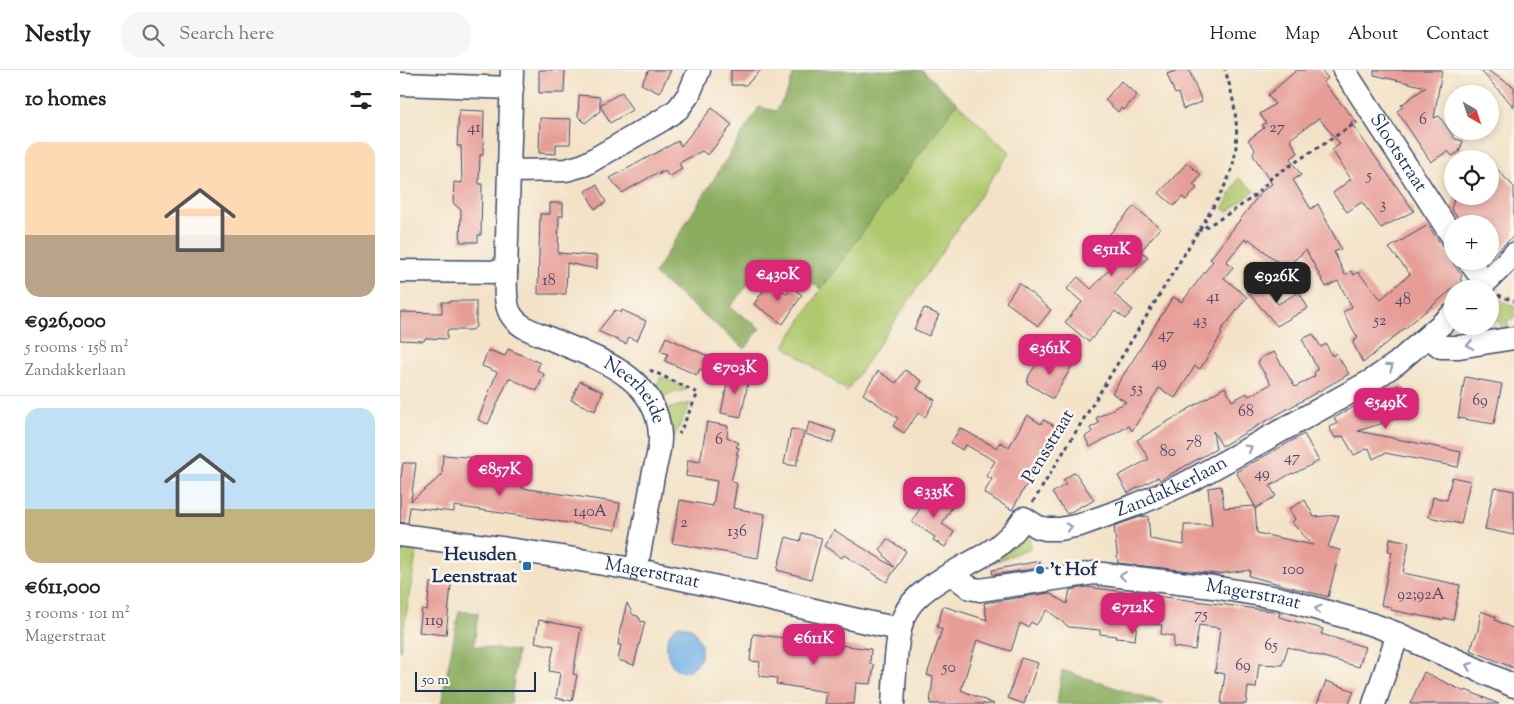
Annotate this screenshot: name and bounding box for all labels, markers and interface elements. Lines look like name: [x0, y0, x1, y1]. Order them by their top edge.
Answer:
search box: [121, 12, 471, 57]
text: Nestly: [25, 18, 91, 52]
icon: search: [139, 21, 167, 49]
text: Search here: [179, 21, 274, 48]
text: Home: [1210, 22, 1257, 48]
text: Map: [1285, 22, 1320, 48]
text: About: [1348, 22, 1398, 48]
text: Contact: [1426, 22, 1489, 48]
text: 10 homes: [25, 85, 106, 115]
north arrow: [1444, 85, 1499, 140]
map controls: [1444, 85, 1499, 335]
icon: filters: [347, 86, 375, 114]
street label: Slootstraat: [1363, 108, 1434, 198]
house number: 6: [1419, 109, 1427, 132]
house number: 41: [467, 117, 481, 140]
house number: 27: [1269, 117, 1285, 140]
button: locate: [1444, 150, 1499, 205]
house number: 5: [1365, 165, 1372, 188]
icon: home: [155, 175, 245, 265]
house number: 3: [1380, 194, 1386, 217]
button: +: [1444, 215, 1499, 270]
pin: €511K: [1077, 234, 1147, 277]
text: €511K: [1093, 239, 1131, 262]
pin: €430K: [743, 260, 813, 302]
pin: €926K: [1242, 262, 1312, 304]
text: €430K: [756, 264, 800, 287]
text: €926K: [1255, 266, 1299, 289]
house number: 18: [542, 270, 556, 293]
button: −: [1444, 280, 1499, 335]
house number: 41: [1206, 286, 1220, 309]
house number: 48: [1395, 289, 1411, 312]
text: €926,000: [25, 307, 106, 337]
house number: 43: [1193, 310, 1207, 333]
house number: 52: [1373, 310, 1387, 333]
house number: 47: [1158, 324, 1174, 347]
pin: €361K: [1015, 334, 1085, 376]
text: 5 rooms · 158 m²: [25, 337, 129, 360]
text: €361K: [1030, 338, 1070, 361]
one-way arrow: [1465, 339, 1473, 350]
street label: Neerheide: [598, 351, 672, 427]
pin: €703K: [700, 352, 770, 395]
house number: 49: [1151, 352, 1167, 375]
text: €703K: [713, 357, 757, 380]
text: Zandakkerlaan: [25, 360, 126, 383]
one-way arrow: [1385, 364, 1394, 373]
house number: 53: [1130, 378, 1143, 401]
pin: €549K: [1351, 388, 1421, 430]
house number: 69: [1472, 390, 1488, 413]
text: €549K: [1365, 392, 1407, 415]
house number: 68: [1238, 401, 1254, 424]
street label: Pensstraat: [1016, 404, 1082, 489]
house number: 6: [715, 429, 723, 452]
house number: 78: [1186, 432, 1202, 455]
icon: home: [155, 440, 245, 530]
house number: 80: [1160, 441, 1176, 464]
one-way arrow: [1244, 444, 1253, 454]
house number: 47: [1284, 447, 1300, 470]
street label: Zandakkerlaan: [1112, 449, 1232, 524]
pin: €857K: [465, 454, 535, 497]
text: €857K: [479, 459, 521, 482]
house number: 49: [1254, 463, 1270, 486]
pin: €335K: [899, 476, 969, 519]
text: €335K: [914, 481, 954, 504]
house number: 140A: [573, 501, 607, 524]
house number: 2: [680, 512, 688, 535]
house number: 136: [727, 521, 747, 544]
one-way arrow: [1065, 522, 1074, 533]
place label: Heusden Leenstraat: [432, 542, 518, 591]
street label: Magerstraat: [602, 551, 703, 596]
place label: 't Hof: [1050, 557, 1098, 584]
house number: 100: [1282, 559, 1304, 582]
marker: Heusden Leenstraat: [521, 560, 533, 572]
marker: 't Hof: [1034, 564, 1046, 576]
one-way arrow: [1119, 571, 1127, 582]
text: €611,000: [25, 573, 100, 603]
street label: Magerstraat: [1204, 573, 1304, 617]
house number: 92;92A: [1397, 584, 1445, 607]
pin: €712K: [1098, 592, 1168, 635]
text: €712K: [1112, 597, 1154, 620]
text: 3 rooms · 101 m²: [25, 603, 130, 626]
house number: 75: [1194, 604, 1208, 627]
one-way arrow: [1314, 604, 1322, 614]
house number: 119: [425, 610, 443, 633]
pin: €611K: [779, 624, 849, 666]
text: Magerstraat: [25, 626, 106, 649]
text: €611K: [794, 628, 834, 651]
house number: 65: [1264, 635, 1278, 658]
house number: 69: [1235, 655, 1251, 678]
house number: 50: [941, 657, 956, 680]
one-way arrow: [1465, 661, 1474, 672]
scale bar: [415, 669, 536, 692]
text: 50 m: [422, 671, 449, 691]

